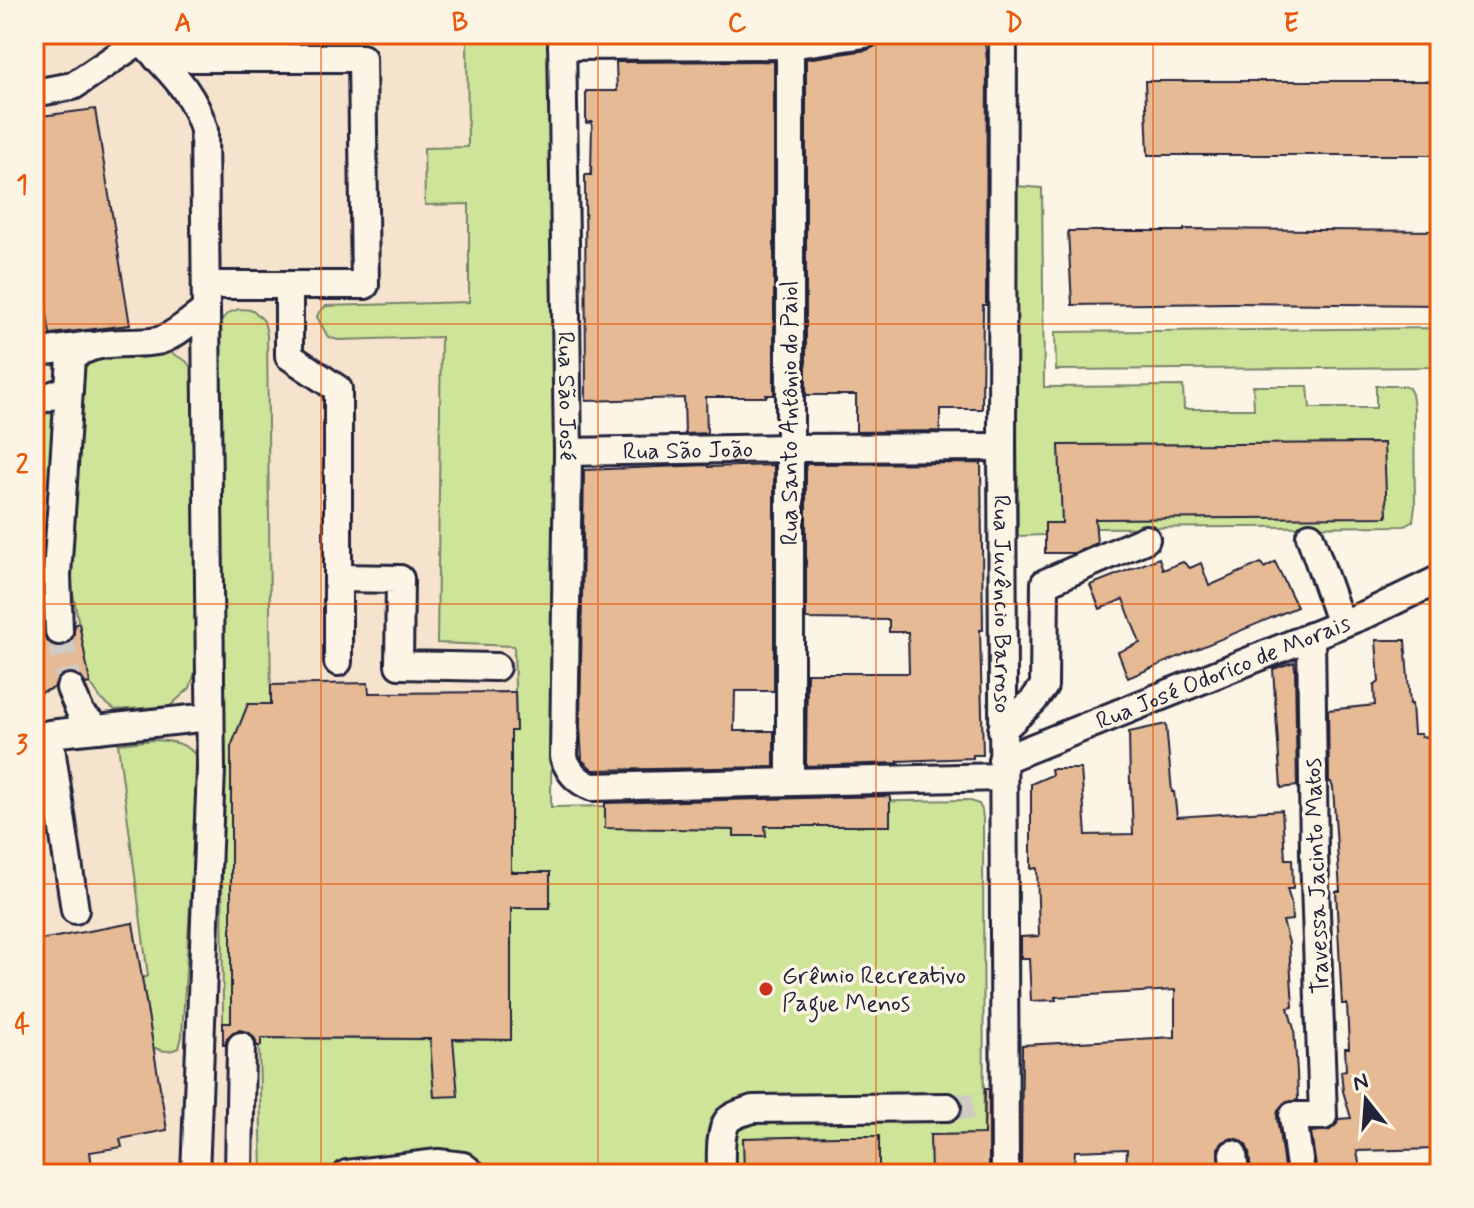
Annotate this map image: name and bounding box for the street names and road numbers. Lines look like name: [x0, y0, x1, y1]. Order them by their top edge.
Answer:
street label: Rua Santo Antônio do Paiol: [775, 280, 806, 546]
street label: Rua São José: [549, 331, 582, 461]
street label: Rua São João: [622, 435, 754, 468]
street label: Rua Juvêncio Barroso: [985, 495, 1017, 713]
street label: Rua José Odorico de Morais: [1092, 608, 1356, 738]
street label: Travessa Jacinto Matos: [1298, 757, 1337, 995]

